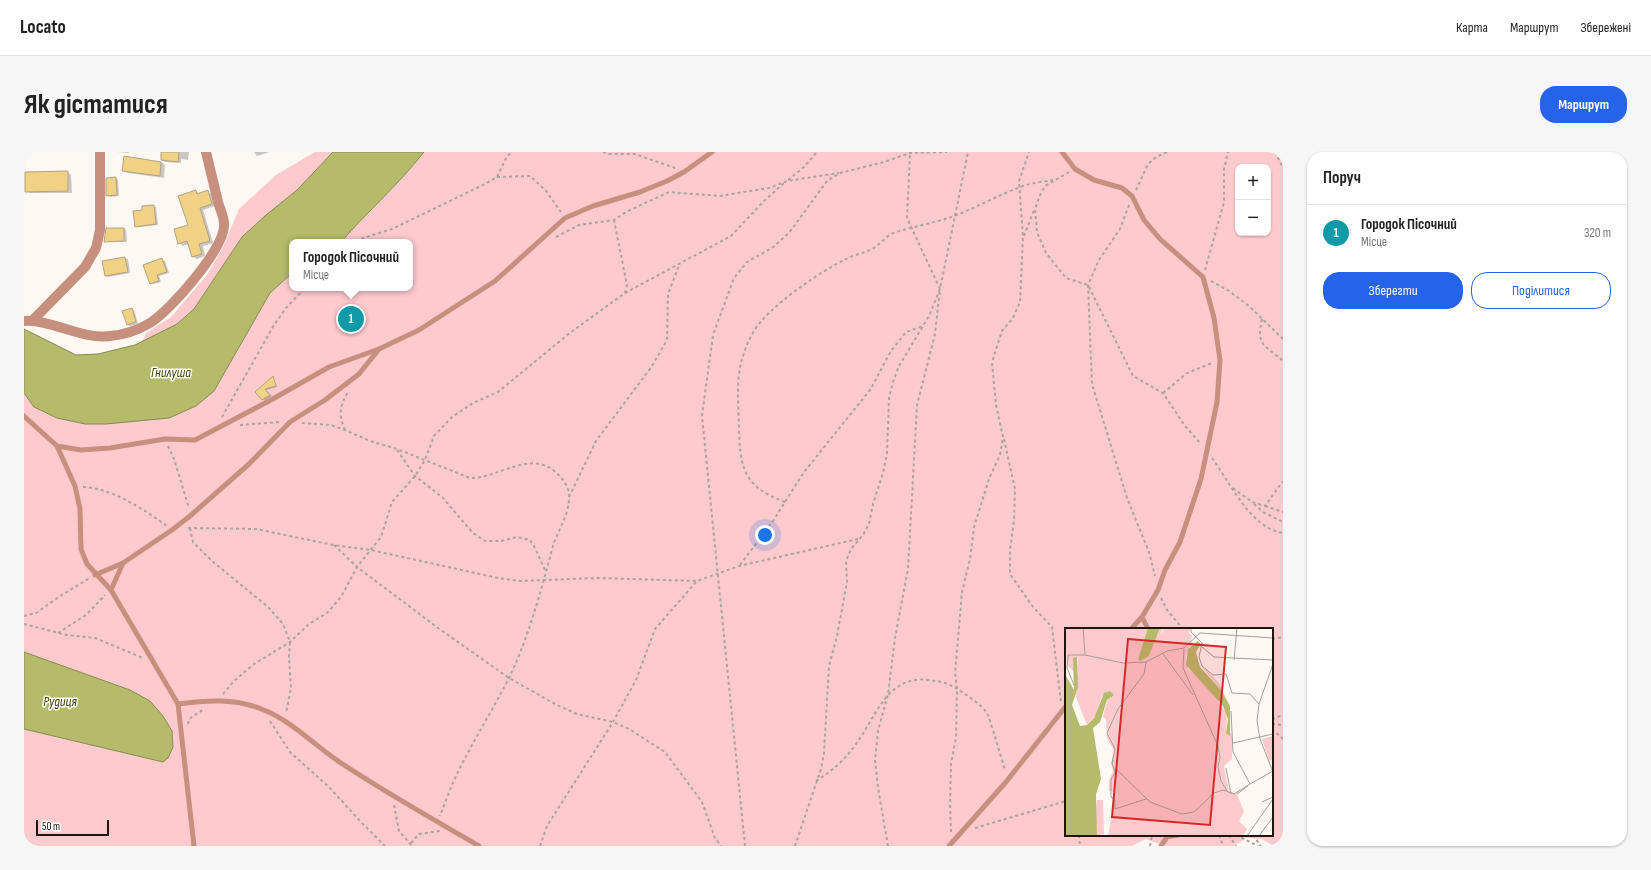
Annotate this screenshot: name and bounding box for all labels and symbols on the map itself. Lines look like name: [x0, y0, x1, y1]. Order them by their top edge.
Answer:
pin: 1: [338, 304, 364, 334]
water label: Гнилуша: [151, 364, 191, 381]
your location: [755, 525, 775, 545]
inset map: [1065, 628, 1273, 836]
water label: Рудиця: [43, 693, 77, 710]
scale bar: [36, 818, 109, 837]

